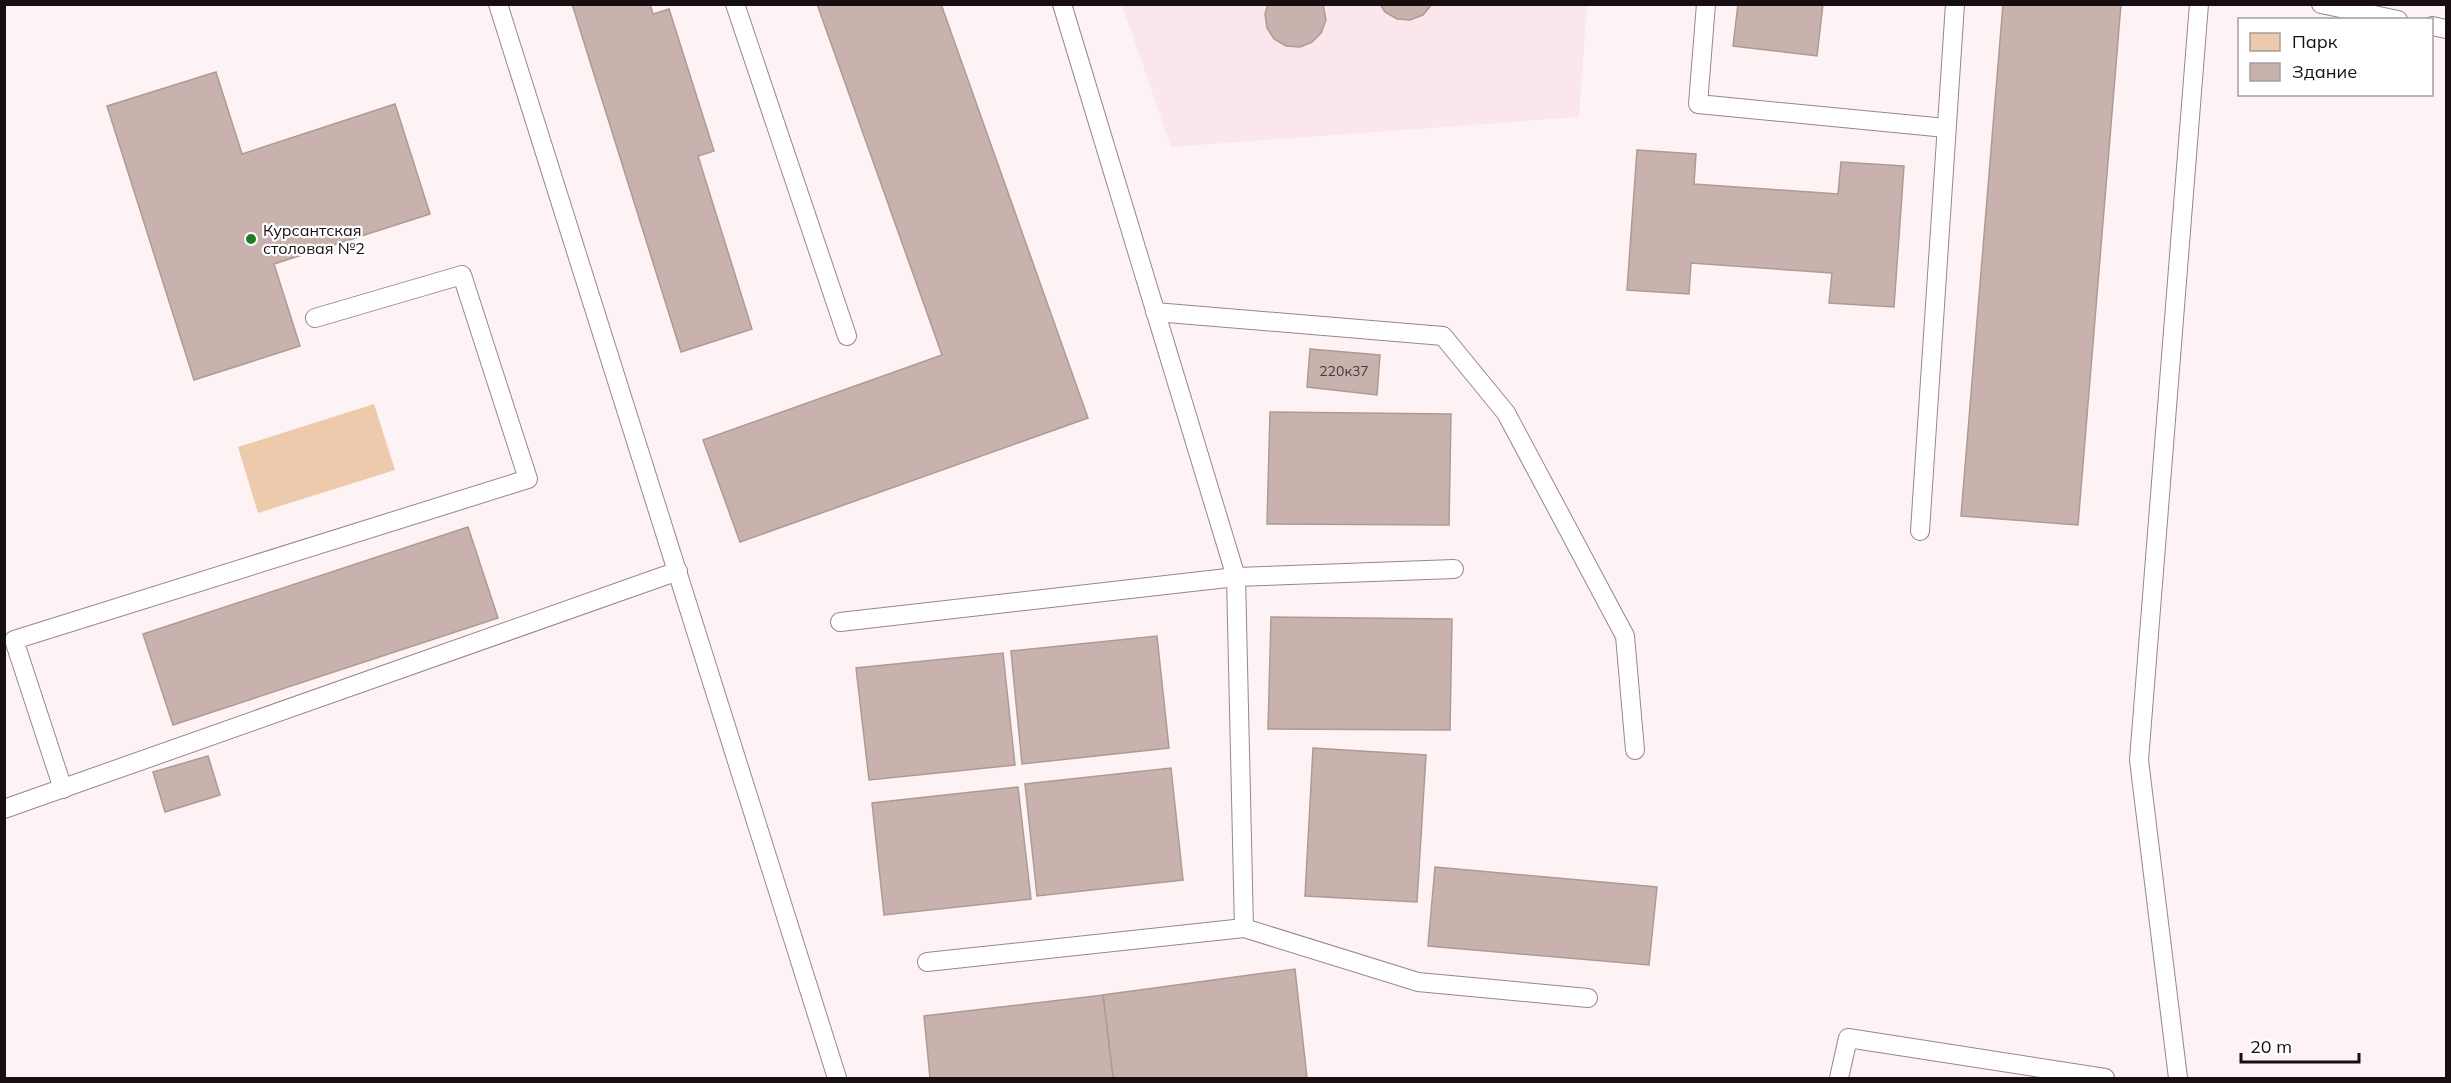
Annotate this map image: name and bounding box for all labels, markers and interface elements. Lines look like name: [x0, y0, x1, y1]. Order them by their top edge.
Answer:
legend: [2238, 18, 2433, 96]
text: Парк: [2292, 30, 2338, 53]
text: Здание: [2292, 60, 2357, 83]
place label: Курсантская столовая №2: [263, 220, 365, 258]
marker: Курсантская столовая №2: [244, 232, 258, 246]
house number: 220к37: [1319, 362, 1369, 380]
scale bar: [2241, 1026, 2360, 1064]
text: 20 m: [2250, 1035, 2292, 1058]

